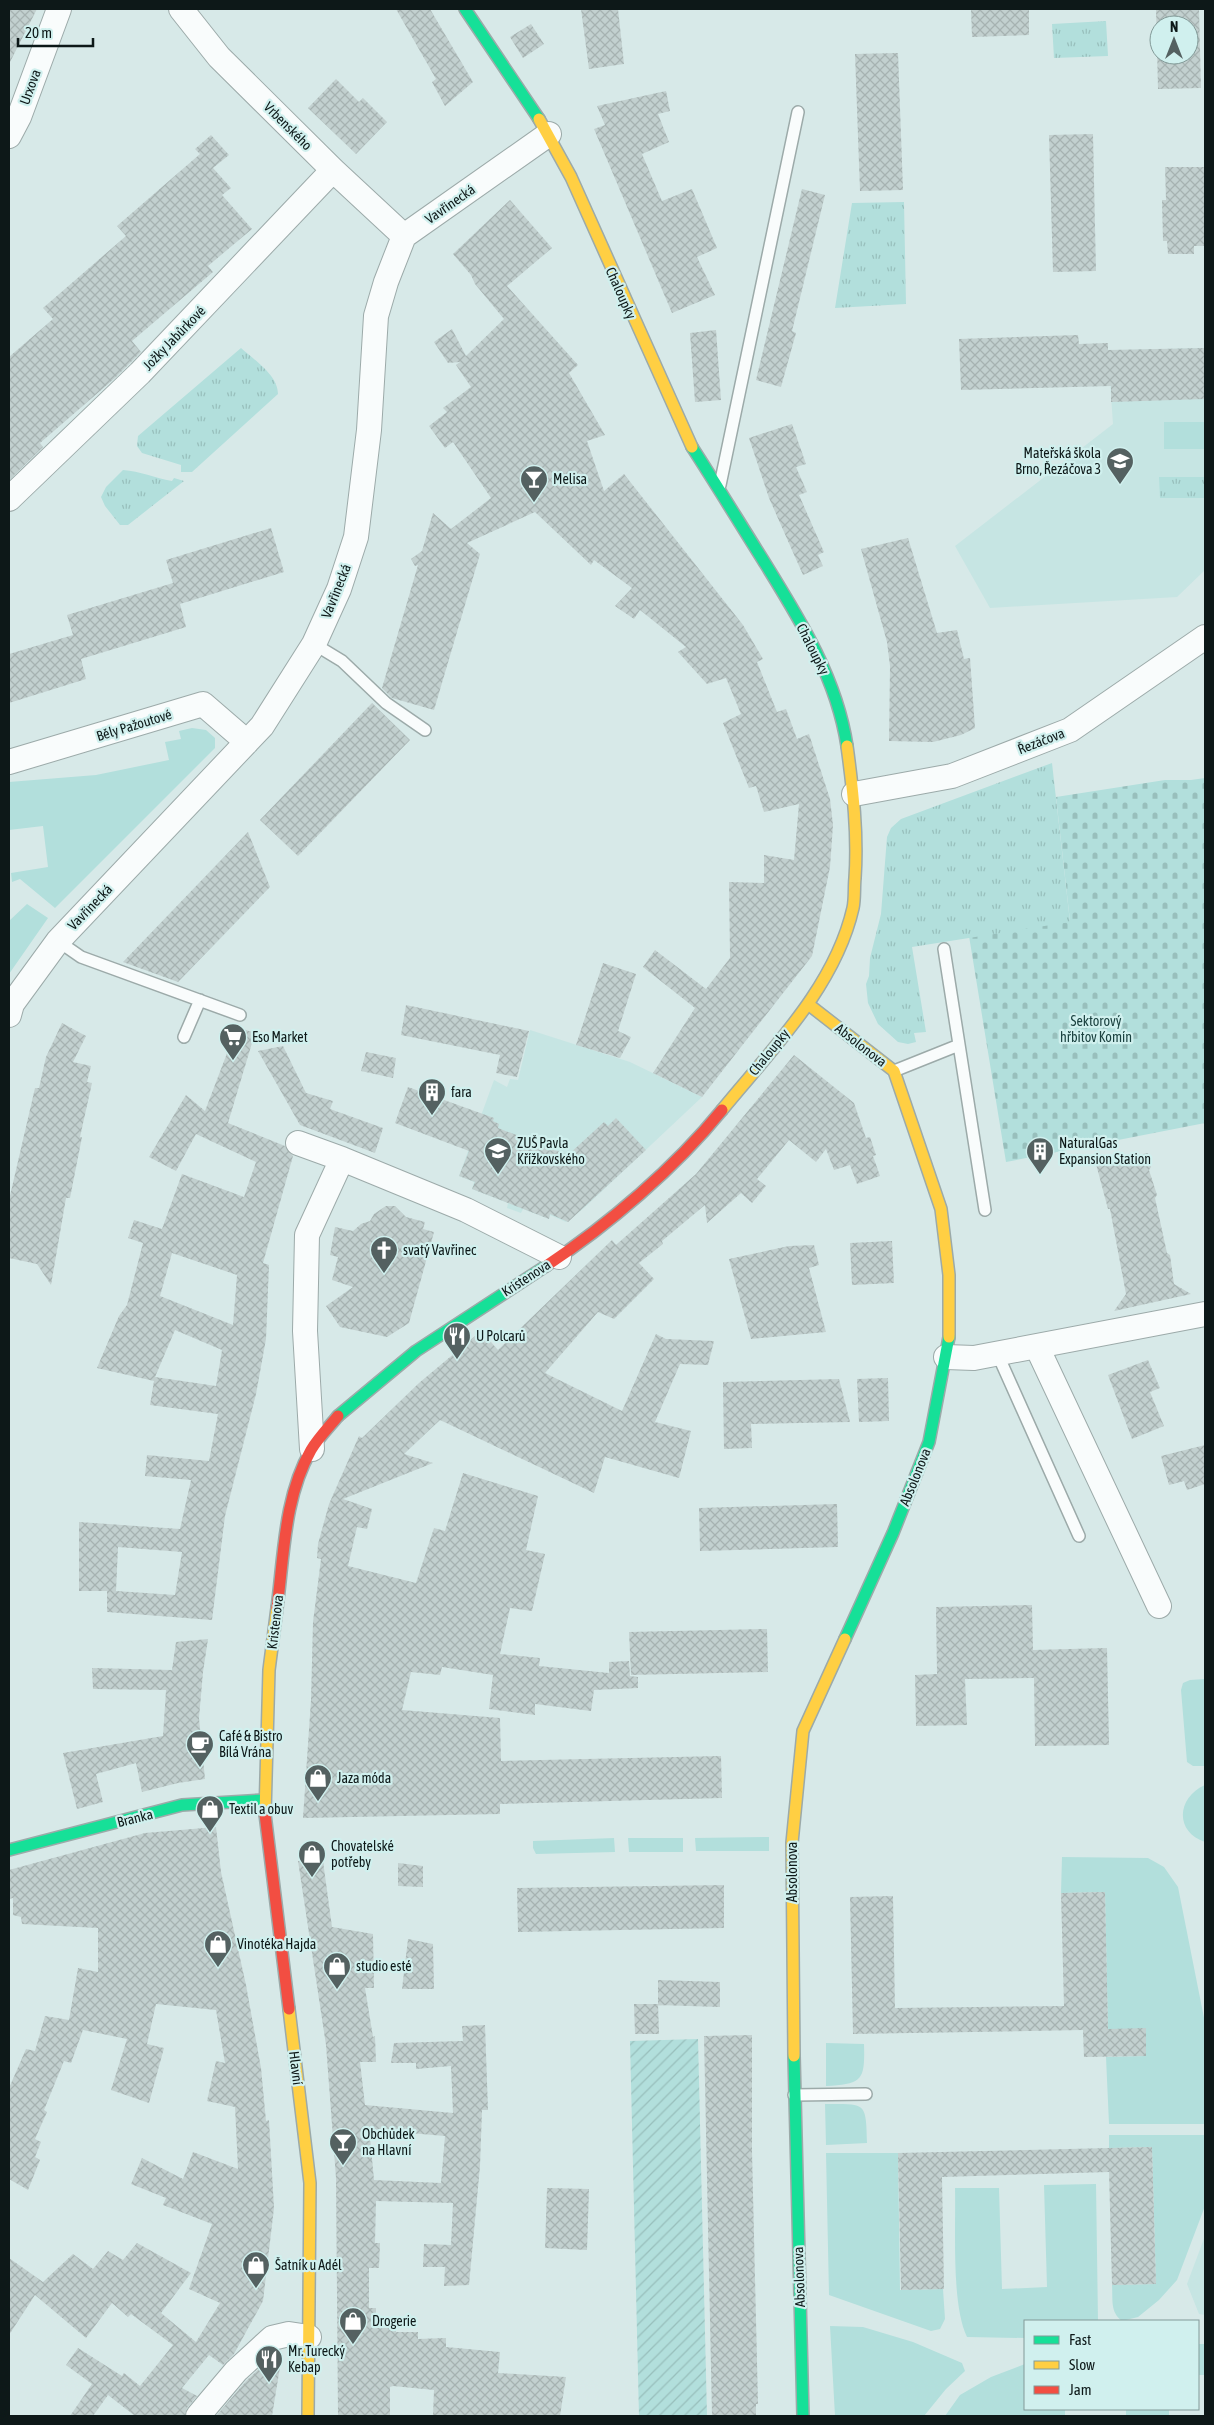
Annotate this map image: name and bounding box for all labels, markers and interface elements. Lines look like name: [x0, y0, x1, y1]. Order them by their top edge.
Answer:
scale bar: [18, 15, 92, 47]
north arrow: [1149, 15, 1199, 65]
text: N: [1170, 19, 1178, 35]
text: 20 m: [25, 24, 52, 41]
street label: Urxova: [16, 67, 44, 107]
street label: Vrbenského: [261, 99, 315, 153]
street label: Vavřinecká: [422, 181, 478, 227]
street label: Chaloupky: [602, 265, 640, 322]
street label: Jožky Jabůrkové: [140, 303, 208, 373]
place label: Mateřská škola Brno, Řezáčova 3: [1015, 445, 1101, 477]
school or university icon: Mateřská škola Brno, Řezáčova 3: [1105, 446, 1135, 485]
bar icon: Melisa: [519, 464, 549, 503]
place label: Melisa: [553, 471, 587, 487]
street label: Vavřinecká: [318, 562, 354, 620]
street label: Chaloupky: [793, 621, 833, 677]
street label: Běly Pažoutové: [94, 706, 174, 744]
street label: Řezáčova: [1015, 725, 1067, 757]
street label: Vavřinecká: [64, 881, 116, 933]
park label: Sektorový hřbitov Komín: [1060, 1013, 1132, 1045]
street label: Absolonova: [832, 1020, 890, 1070]
supermarket icon: Eso Market: [218, 1022, 248, 1061]
street label: Chaloupky: [745, 1025, 793, 1078]
place label: Eso Market: [252, 1029, 308, 1045]
building icon: fara: [417, 1077, 447, 1116]
place label: fara: [451, 1084, 472, 1100]
place label: ZUŠ Pavla Křížkovského: [517, 1135, 585, 1167]
place label: NaturalGas Expansion Station: [1059, 1135, 1151, 1167]
school or university icon: ZUŠ Pavla Křížkovského: [483, 1136, 513, 1175]
building icon: NaturalGas Expansion Station: [1025, 1136, 1055, 1175]
church icon: svatý Vavřinec: [369, 1235, 399, 1274]
place label: svatý Vavřinec: [403, 1242, 477, 1258]
street label: Kristenova: [499, 1256, 553, 1300]
restaurant icon: U Polcarů: [442, 1321, 472, 1360]
place label: U Polcarů: [476, 1328, 526, 1344]
street label: Absolonova: [896, 1446, 934, 1508]
street label: Kristenova: [264, 1594, 286, 1650]
place label: Café & Bistro Bílá Vrána: [219, 1728, 283, 1760]
cafe icon: Café & Bistro Bílá Vrána: [185, 1729, 215, 1768]
shop icon: Jaza móda: [303, 1763, 333, 1802]
place label: Jaza móda: [337, 1770, 391, 1786]
shop icon: Textil a obuv: [195, 1794, 225, 1833]
place label: Textil a obuv: [229, 1801, 293, 1817]
street label: Branka: [115, 1806, 155, 1830]
place label: Chovatelské potřeby: [331, 1838, 394, 1870]
shop icon: Chovatelské potřeby: [297, 1839, 327, 1878]
street label: Absolonova: [784, 1842, 800, 1902]
shop icon: Vinotéka Hajda: [203, 1929, 233, 1968]
place label: Vinotéka Hajda: [237, 1936, 316, 1952]
shop icon: studio esté: [322, 1951, 352, 1990]
place label: studio esté: [356, 1958, 412, 1974]
street label: Hlavní: [286, 2050, 306, 2086]
place label: Obchůdek na Hlavní: [362, 2126, 415, 2158]
bar icon: Obchůdek na Hlavní: [328, 2127, 358, 2166]
street label: Absolonova: [790, 2246, 808, 2308]
shop icon: Šatník u Adél: [241, 2250, 271, 2289]
place label: Šatník u Adél: [275, 2257, 342, 2273]
shop icon: Drogerie: [338, 2306, 368, 2345]
place label: Drogerie: [372, 2313, 416, 2329]
legend: [1024, 2320, 1199, 2410]
text: Fast: [1069, 2331, 1091, 2348]
place label: Mr. Turecký Kebap: [288, 2343, 345, 2375]
restaurant icon: Mr. Turecký Kebap: [254, 2344, 284, 2383]
text: Slow: [1069, 2356, 1095, 2373]
text: Jam: [1069, 2381, 1092, 2398]

